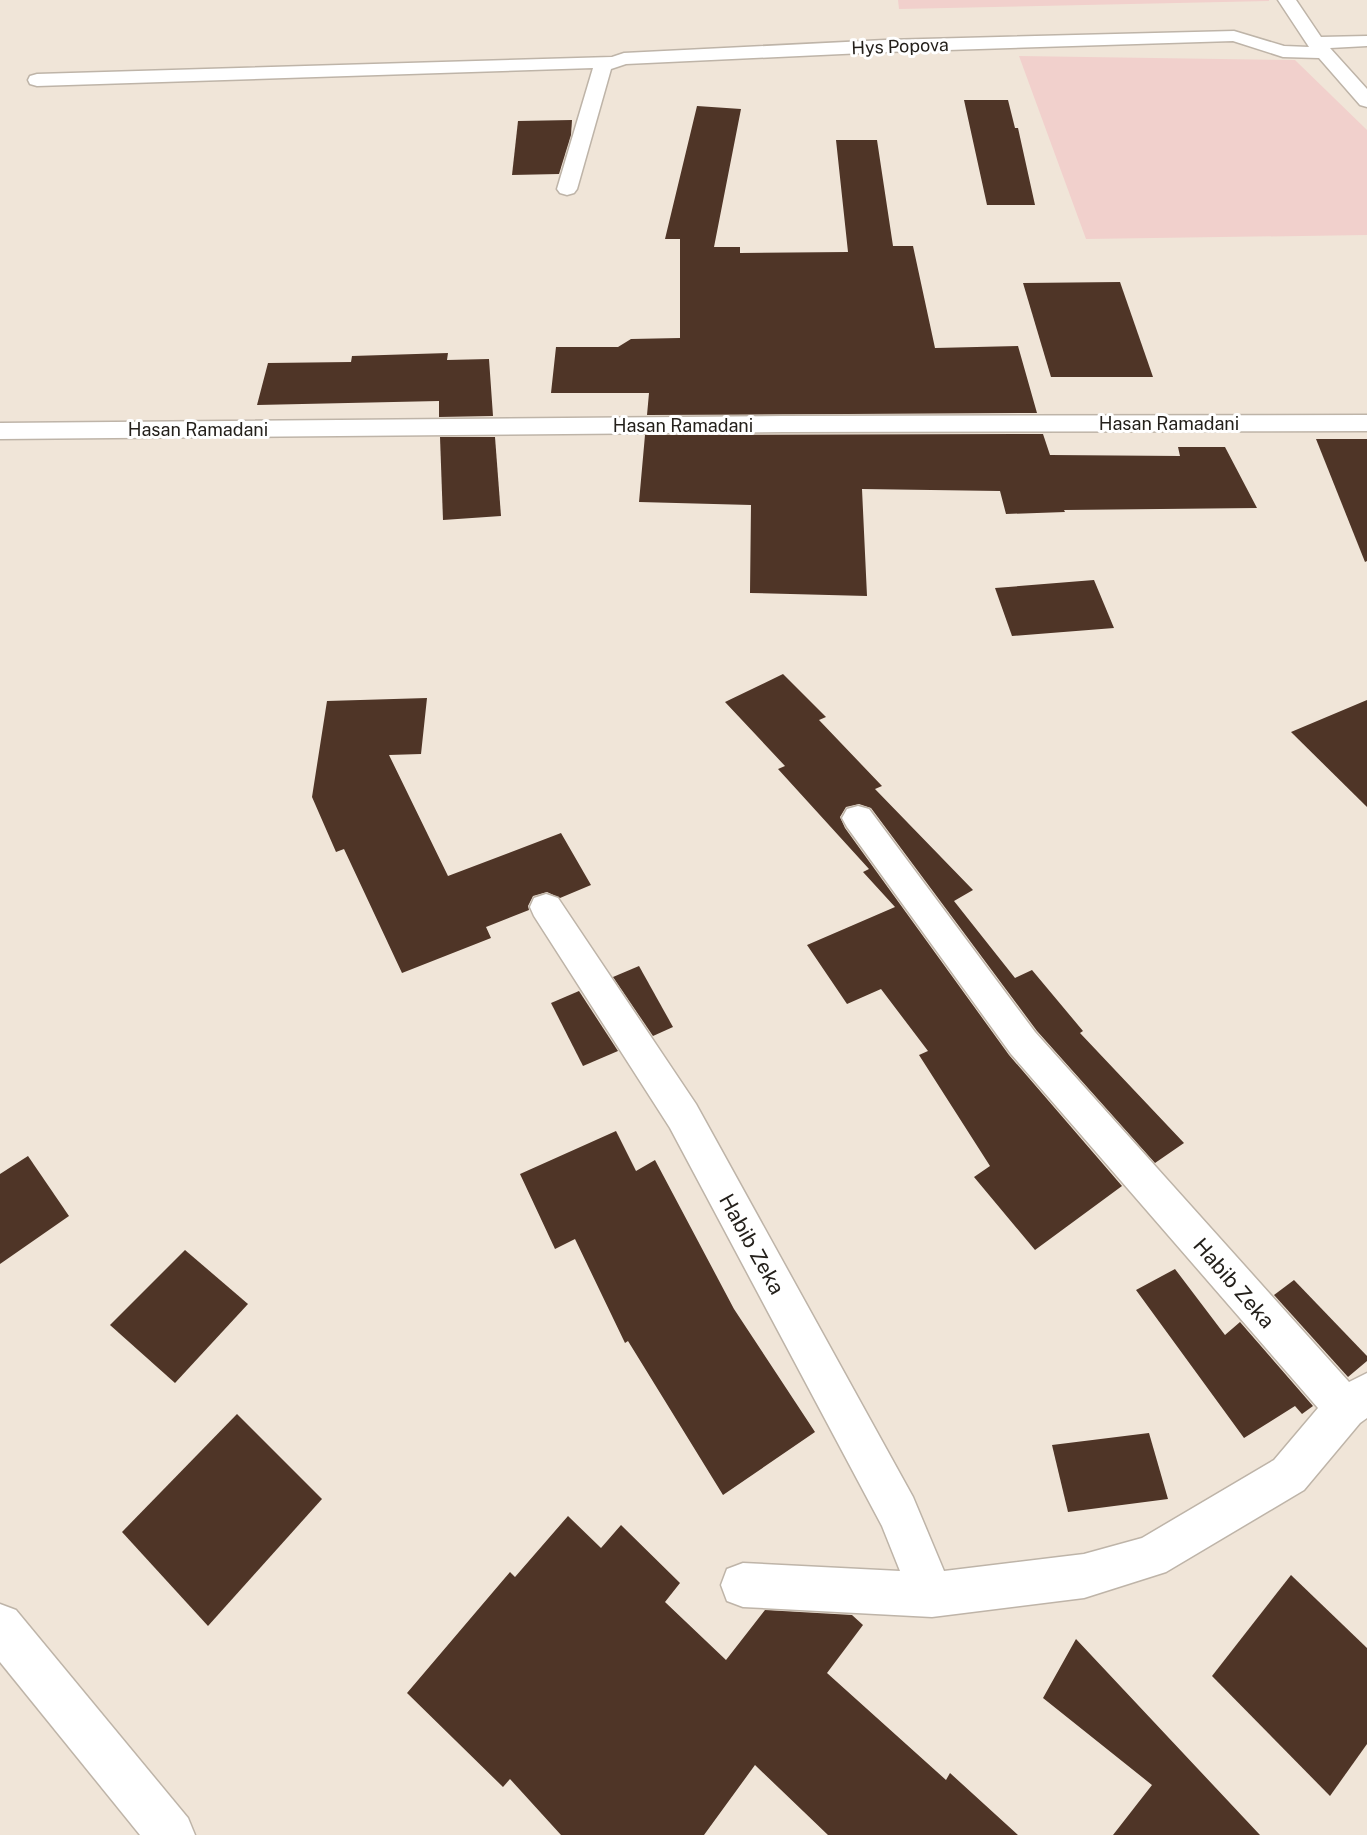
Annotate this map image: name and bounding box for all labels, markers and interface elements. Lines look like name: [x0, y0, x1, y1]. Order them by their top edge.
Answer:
street label: Hys Popova: [851, 34, 949, 58]
street label: Hasan Ramadani: [1099, 413, 1239, 434]
street label: Hasan Ramadani: [613, 415, 753, 436]
street label: Hasan Ramadani: [128, 419, 268, 440]
street label: Habib Zeka: [714, 1189, 790, 1299]
street label: Habib Zeka: [1188, 1233, 1280, 1333]

